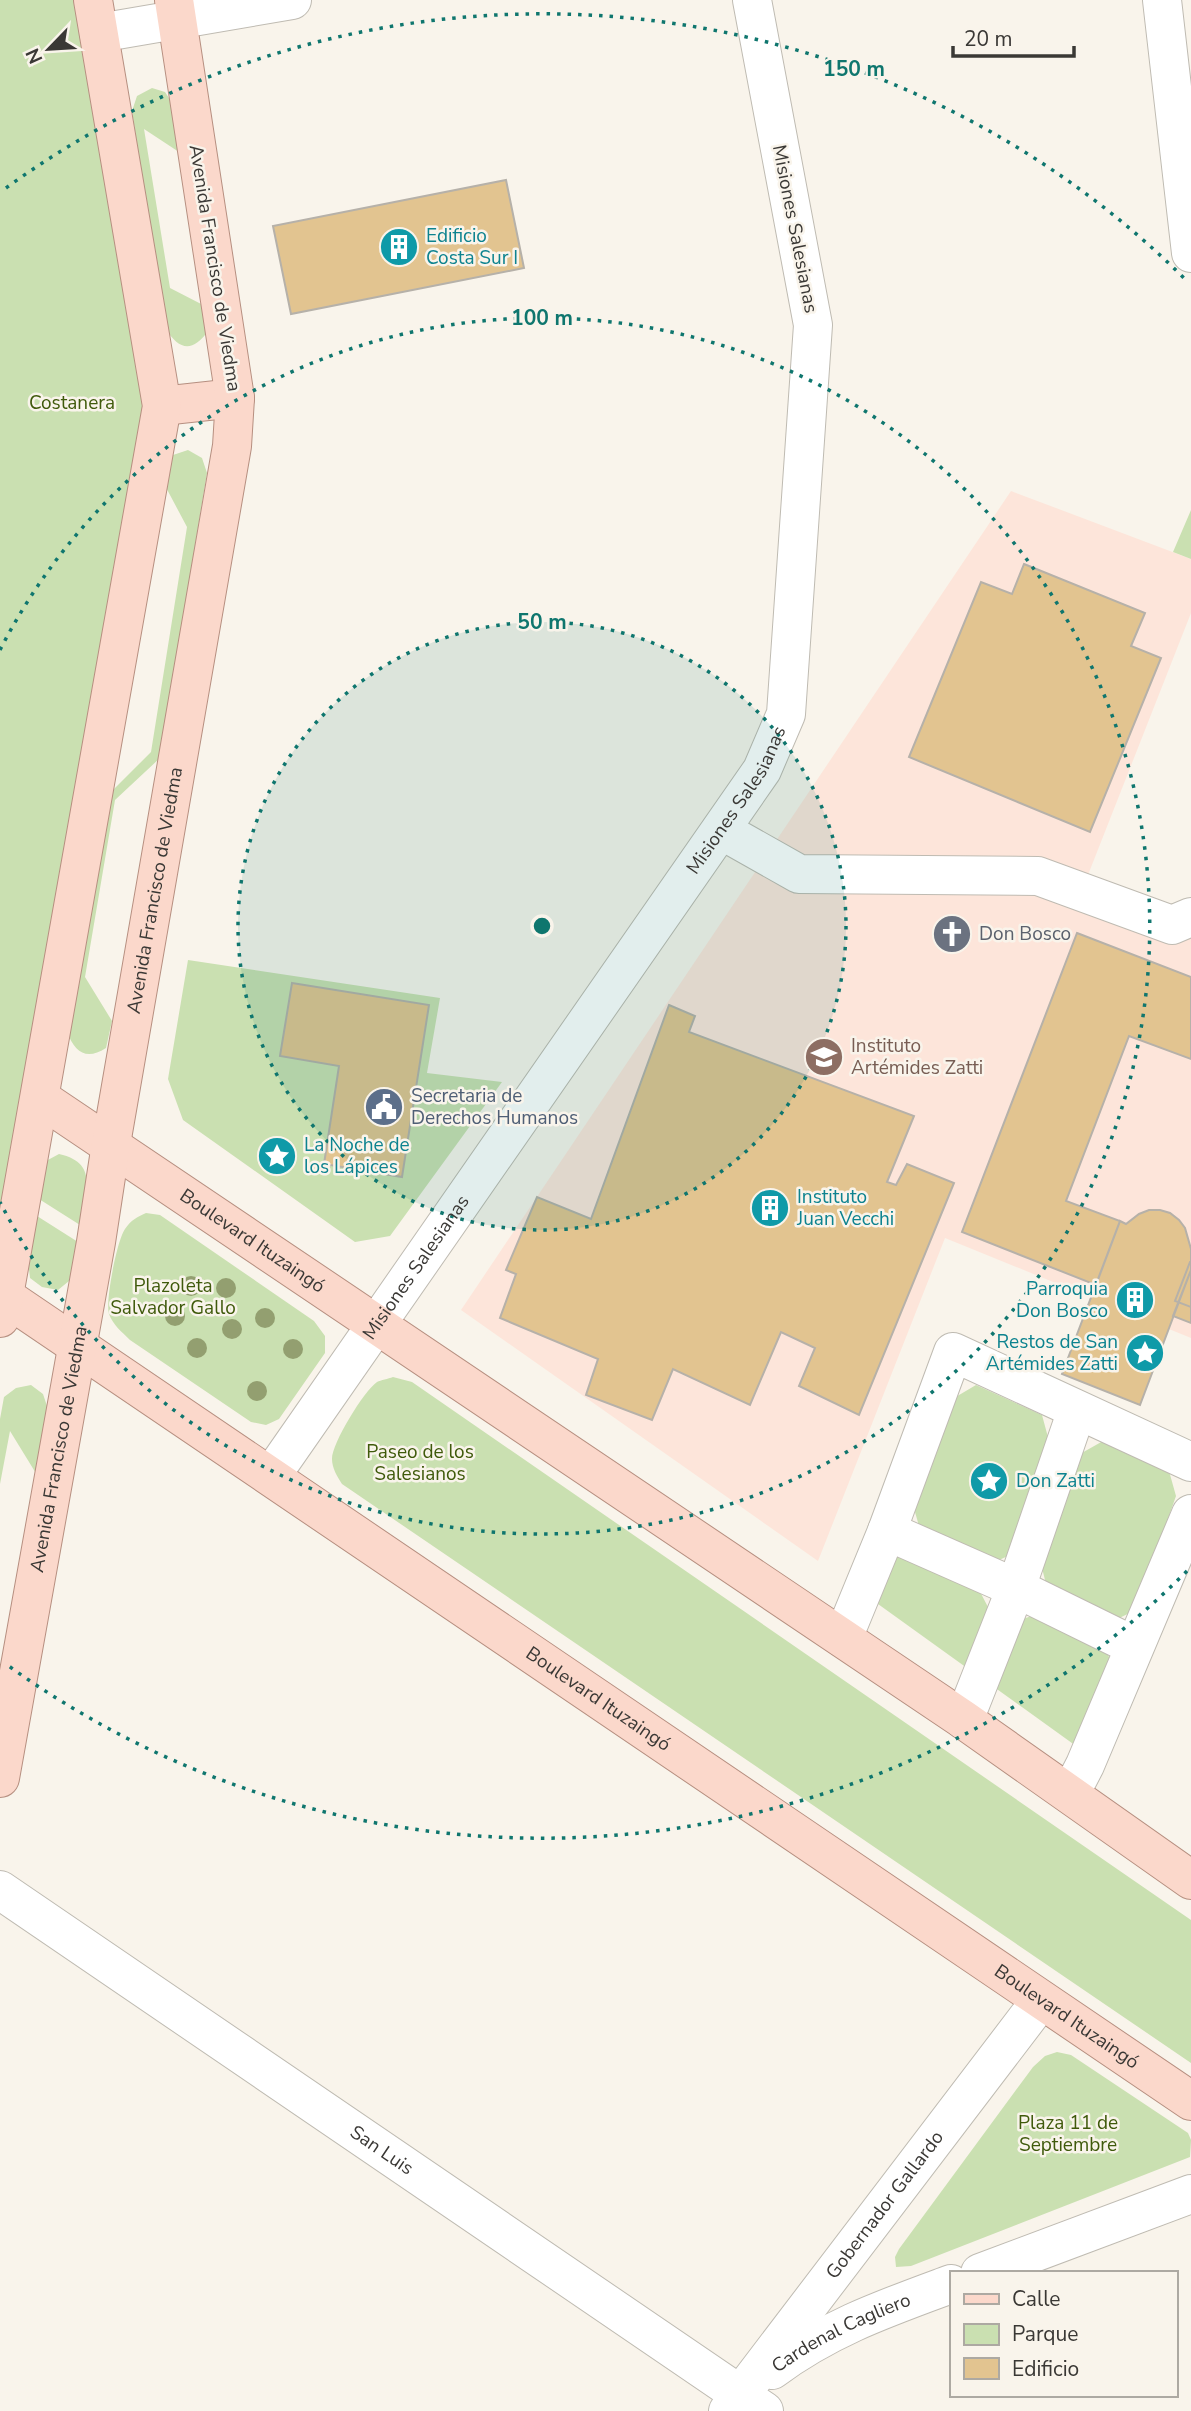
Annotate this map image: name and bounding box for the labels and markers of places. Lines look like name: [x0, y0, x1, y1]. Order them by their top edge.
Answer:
place label: Edificio Costa Sur I: [426, 223, 518, 271]
building icon: Edificio Costa Sur I: [378, 226, 420, 268]
church icon: Don Bosco: [931, 913, 973, 955]
centre of rings: [530, 914, 554, 938]
place label: Don Bosco: [979, 921, 1071, 947]
place label: Instituto Artémides Zatti: [851, 1033, 983, 1081]
school or university icon: Instituto Artémides Zatti: [803, 1036, 845, 1078]
place label: Secretaria de Derechos Humanos: [411, 1083, 578, 1131]
public building icon: Secretaria de Derechos Humanos: [363, 1086, 405, 1128]
place label: La Noche de los Lápices: [304, 1132, 410, 1180]
place icon: La Noche de los Lápices: [256, 1135, 298, 1177]
place label: Instituto Juan Vecchi: [796, 1184, 894, 1232]
building icon: Instituto Juan Vecchi: [749, 1187, 791, 1229]
place label: Parroquia Don Bosco: [1016, 1276, 1108, 1324]
building icon: Parroquia Don Bosco: [1114, 1279, 1156, 1321]
place label: Restos de San Artémides Zatti: [986, 1329, 1118, 1377]
place icon: Restos de San Artémides Zatti: [1124, 1332, 1166, 1374]
place icon: Don Zatti: [968, 1460, 1010, 1502]
place label: Don Zatti: [1016, 1468, 1095, 1494]

